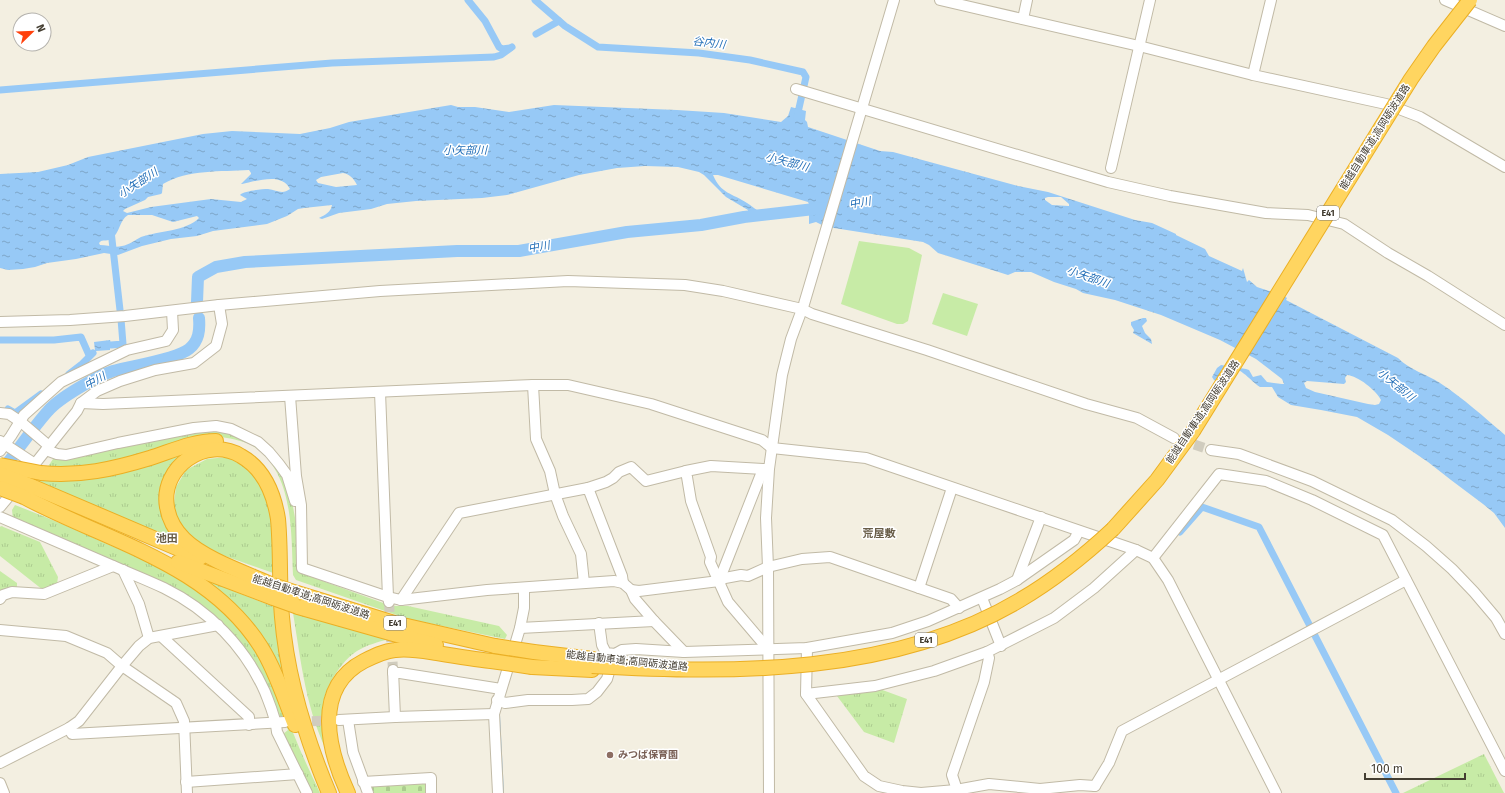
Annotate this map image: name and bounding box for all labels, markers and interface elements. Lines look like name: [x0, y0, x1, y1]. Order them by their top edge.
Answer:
north arrow: [12, 12, 52, 52]
text: N: [33, 22, 48, 34]
water label: 谷内川: [692, 35, 727, 52]
street label: 能越自動車道;高岡砺波道路: [1337, 82, 1413, 192]
water label: 小矢部川: [443, 144, 488, 157]
water label: 小矢部川: [764, 150, 811, 174]
water label: 小矢部川: [116, 165, 161, 200]
water label: 中川: [848, 195, 873, 211]
road number: E41: [1317, 206, 1339, 220]
water label: 中川: [527, 239, 552, 255]
water label: 小矢部川: [1065, 264, 1112, 291]
street label: 能越自動車道;高岡砺波道路: [1164, 358, 1242, 466]
water label: 小矢部川: [1375, 366, 1418, 405]
water label: 中川: [82, 369, 109, 392]
district label: 荒屋敷: [863, 527, 896, 540]
district label: 池田: [156, 532, 178, 545]
street label: 能越自動車道;高岡砺波道路: [251, 572, 371, 622]
road number: E41: [384, 616, 406, 630]
road number: E41: [915, 633, 937, 647]
street label: 能越自動車道;高岡砺波道路: [566, 649, 688, 673]
place label: みつば保育園: [618, 749, 678, 761]
marker: みつば保育園: [605, 750, 615, 760]
scale bar: [1365, 755, 1465, 781]
text: 100 m: [1371, 762, 1403, 776]

